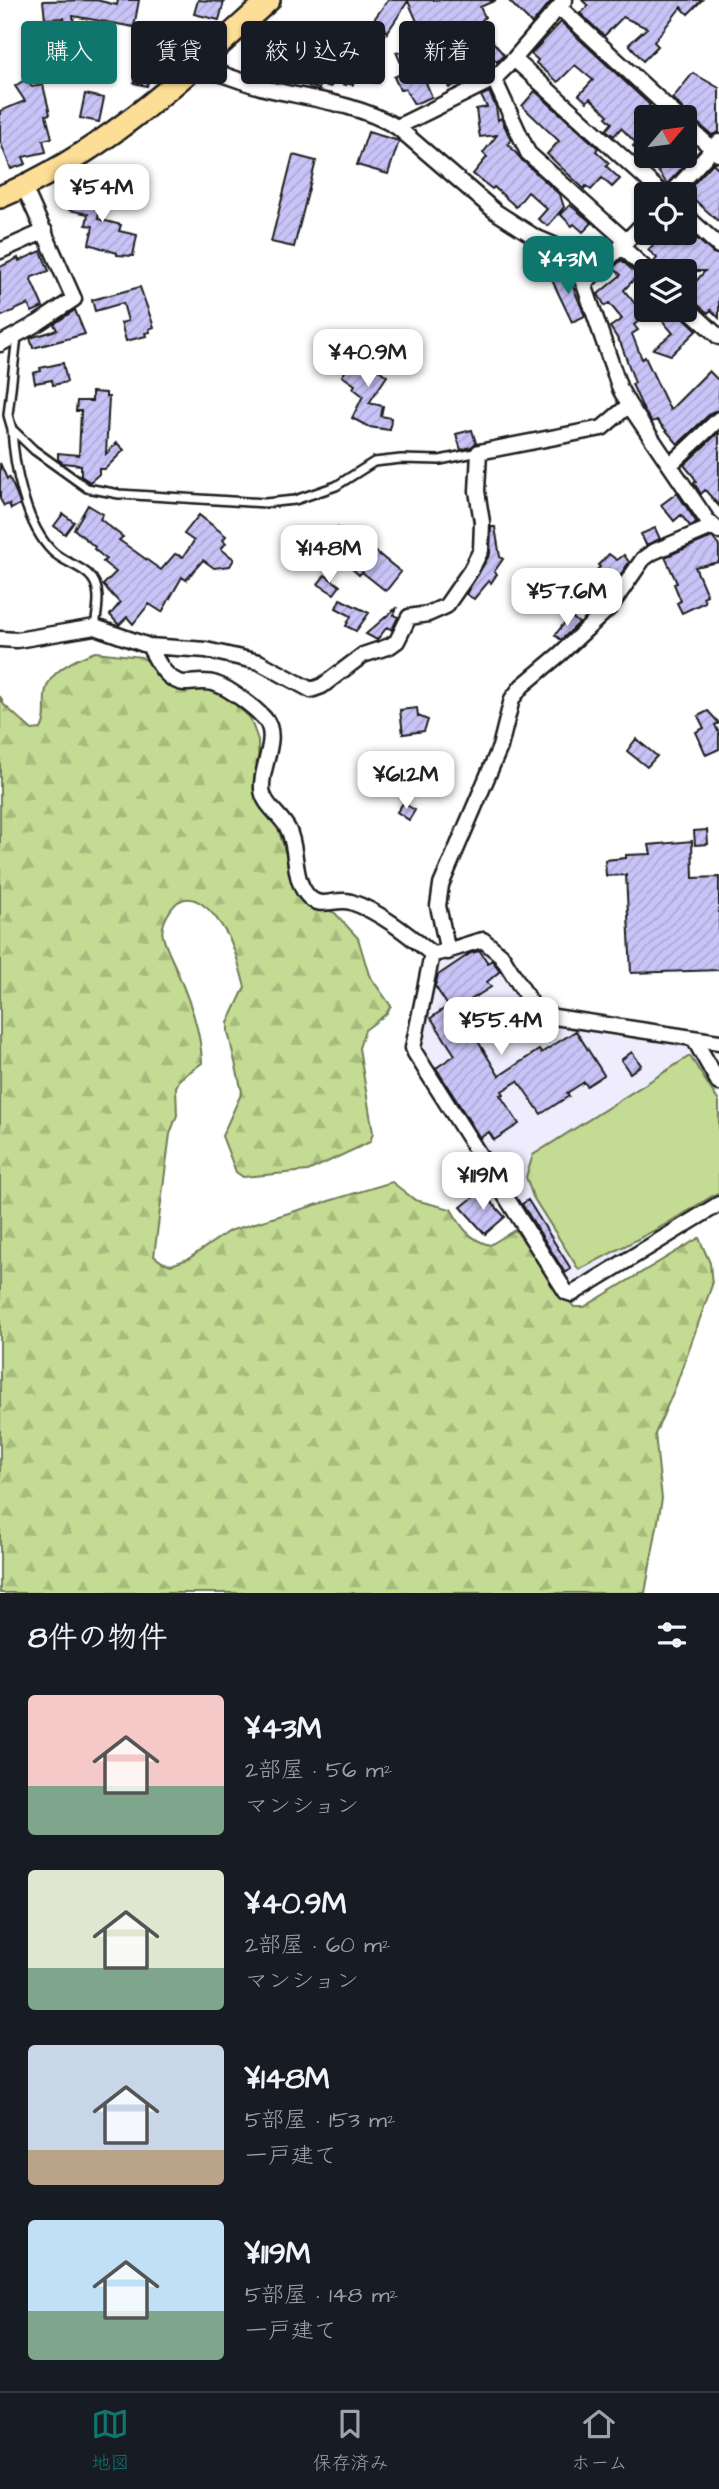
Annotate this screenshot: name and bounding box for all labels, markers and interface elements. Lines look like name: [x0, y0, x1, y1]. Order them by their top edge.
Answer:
chip: 購入: [21, 21, 117, 84]
chip: 賃貸: [131, 21, 227, 84]
chip: 絞り込み: [241, 21, 385, 84]
chip: 新着: [399, 21, 495, 84]
north arrow: [634, 105, 696, 168]
map controls: [634, 105, 697, 322]
pin: ¥54M: [61, 164, 143, 224]
text: ¥54M: [70, 171, 134, 203]
button: locate: [634, 182, 697, 245]
pin: ¥43M: [527, 236, 609, 296]
text: ¥43M: [539, 243, 597, 275]
button: layers: [634, 259, 697, 322]
pin: ¥40.9M: [311, 330, 425, 389]
text: ¥40.9M: [329, 336, 407, 368]
pin: ¥148M: [280, 526, 378, 585]
text: ¥148M: [297, 532, 361, 564]
pin: ¥57.6M: [510, 568, 624, 628]
text: ¥57.6M: [527, 575, 607, 607]
pin: ¥61.2M: [349, 752, 463, 811]
text: ¥61.2M: [373, 758, 439, 790]
pin: ¥55.4M: [444, 998, 558, 1057]
text: ¥55.4M: [460, 1004, 542, 1036]
pin: ¥119M: [434, 1152, 532, 1212]
text: ¥119M: [458, 1159, 508, 1191]
icon: filters: [653, 1616, 691, 1654]
text: 8件の物件: [28, 1617, 167, 1659]
text: ¥43M: [245, 1708, 322, 1750]
icon: home: [84, 1723, 168, 1807]
text: 2部屋 · 56 m²: [245, 1754, 392, 1786]
text: マンション: [245, 1790, 359, 1822]
text: ¥40.9M: [245, 1883, 346, 1925]
icon: home: [84, 1898, 168, 1982]
text: 2部屋 · 60 m²: [245, 1929, 390, 1961]
text: マンション: [245, 1965, 359, 1997]
text: ¥148M: [245, 2058, 330, 2100]
icon: home: [84, 2073, 168, 2157]
text: 5部屋 · 153 m²: [245, 2104, 396, 2136]
text: 一戸建て: [245, 2140, 337, 2172]
text: ¥119M: [245, 2233, 311, 2275]
icon: home: [84, 2248, 168, 2332]
text: 5部屋 · 148 m²: [245, 2279, 398, 2311]
text: 一戸建て: [245, 2315, 337, 2347]
tab: 地図: [91, 2405, 129, 2477]
tab: 保存済み: [312, 2405, 388, 2477]
tab: ホーム: [571, 2405, 628, 2477]

